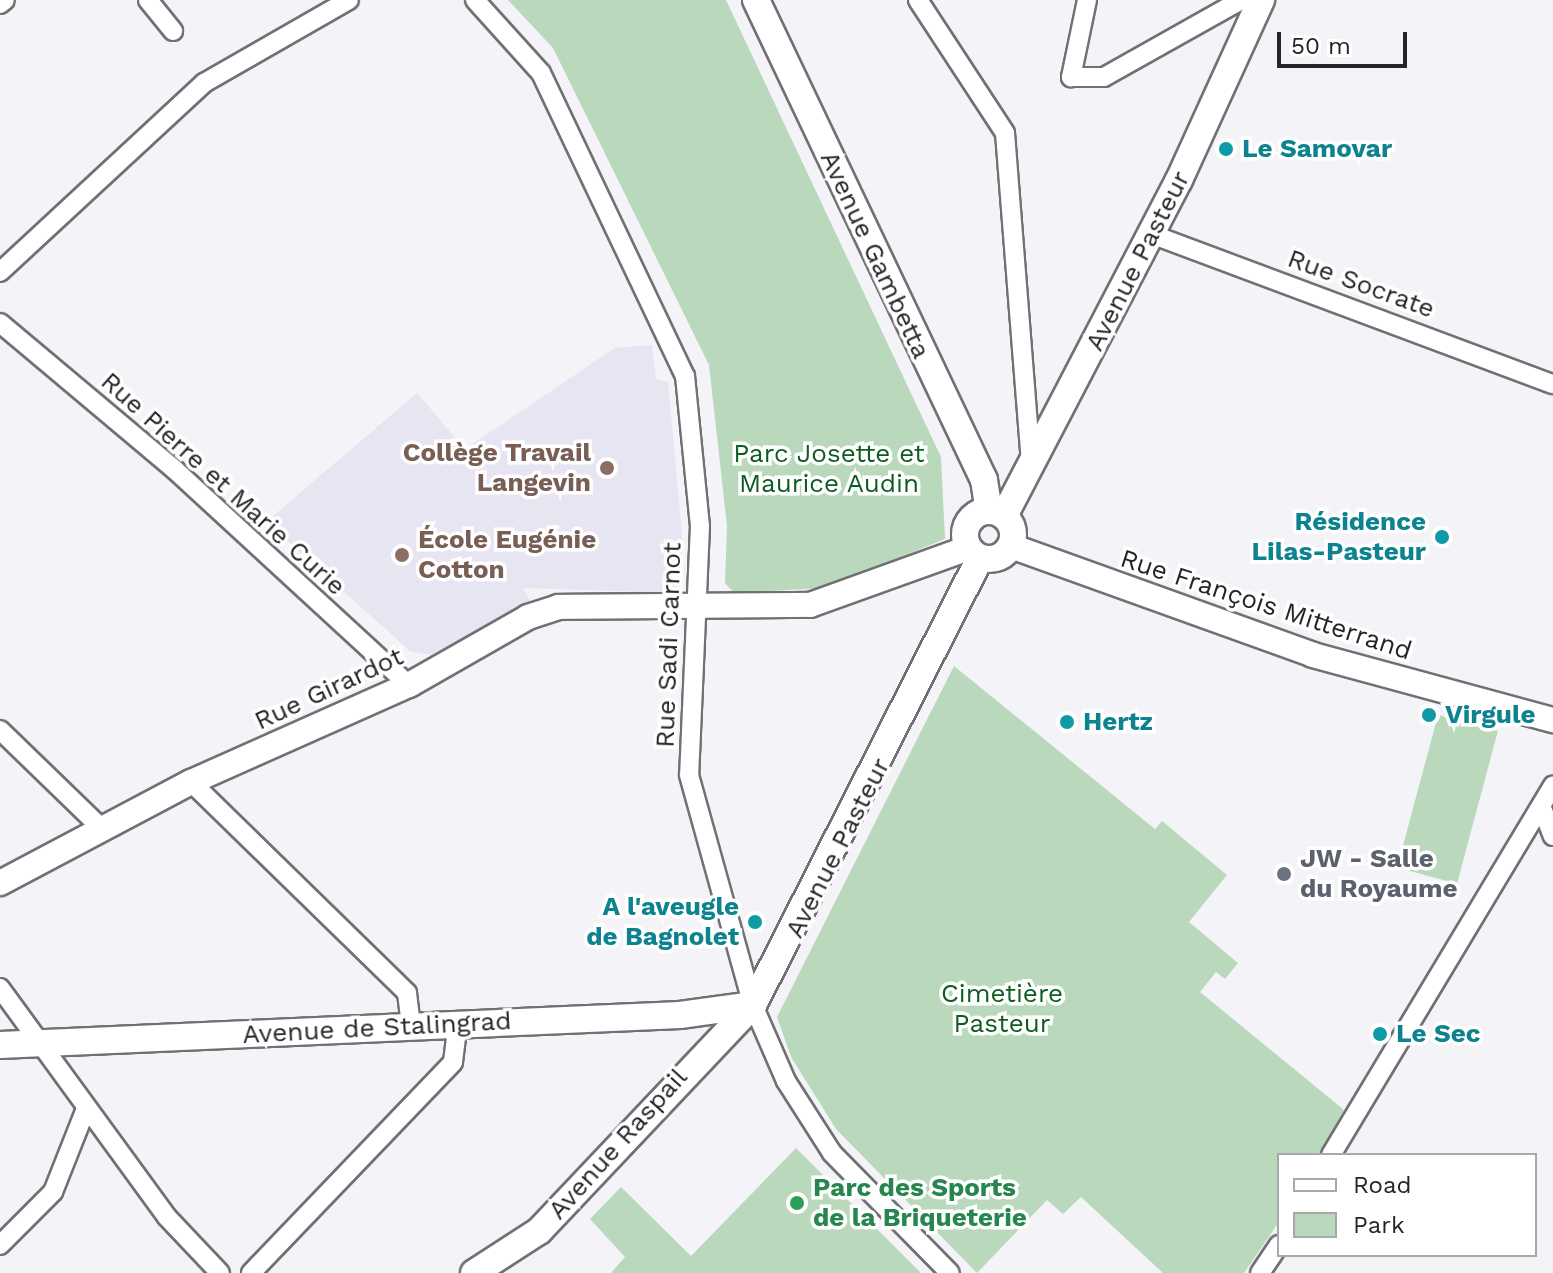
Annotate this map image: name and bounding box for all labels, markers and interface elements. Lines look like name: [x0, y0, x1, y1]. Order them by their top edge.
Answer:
scale bar: [1281, 16, 1411, 66]
text: 50 m: [1291, 32, 1351, 60]
place label: Le Samovar: [1242, 133, 1392, 165]
marker: Le Samovar: [1217, 140, 1235, 158]
street label: Avenue Gambetta: [813, 146, 937, 364]
street label: Avenue Pasteur: [1079, 166, 1197, 356]
street label: Rue Socrate: [1283, 243, 1439, 325]
street label: Rue Pierre et Marie Curie: [94, 366, 352, 602]
place label: Collège Travail Langevin: [402, 437, 591, 498]
park label: Parc Josette et Maurice Audin: [733, 438, 925, 500]
marker: Collège Travail Langevin: [598, 459, 616, 477]
place label: Résidence Lilas-Pasteur: [1251, 506, 1426, 568]
place label: École Eugénie Cotton: [418, 524, 596, 586]
marker: Résidence Lilas-Pasteur: [1433, 528, 1451, 546]
street label: Rue Sadi Carnot: [650, 542, 688, 748]
street label: Rue François Mitterrand: [1116, 543, 1416, 667]
marker: École Eugénie Cotton: [393, 546, 411, 564]
street label: Rue Girardot: [250, 641, 408, 737]
place label: Virgule: [1445, 699, 1535, 731]
place label: Hertz: [1083, 706, 1153, 738]
marker: Virgule: [1420, 706, 1438, 724]
marker: Hertz: [1058, 713, 1076, 731]
street label: Avenue Pasteur: [779, 753, 897, 943]
place label: JW - Salle du Royaume: [1300, 843, 1457, 904]
marker: JW - Salle du Royaume: [1275, 865, 1293, 883]
place label: A l'aveugle de Bagnolet: [586, 891, 739, 952]
marker: A l'aveugle de Bagnolet: [746, 913, 764, 931]
park label: Cimetière Pasteur: [941, 978, 1063, 1040]
street label: Avenue de Stalingrad: [242, 1005, 512, 1051]
place label: Le Sec: [1396, 1018, 1481, 1050]
marker: Le Sec: [1371, 1025, 1389, 1043]
street label: Avenue Raspail: [542, 1062, 694, 1226]
legend: [1277, 1153, 1537, 1257]
text: Road: [1353, 1171, 1412, 1199]
place label: Parc des Sports de la Briqueterie: [813, 1172, 1027, 1234]
marker: Parc des Sports de la Briqueterie: [788, 1194, 806, 1212]
text: Park: [1353, 1211, 1405, 1239]

